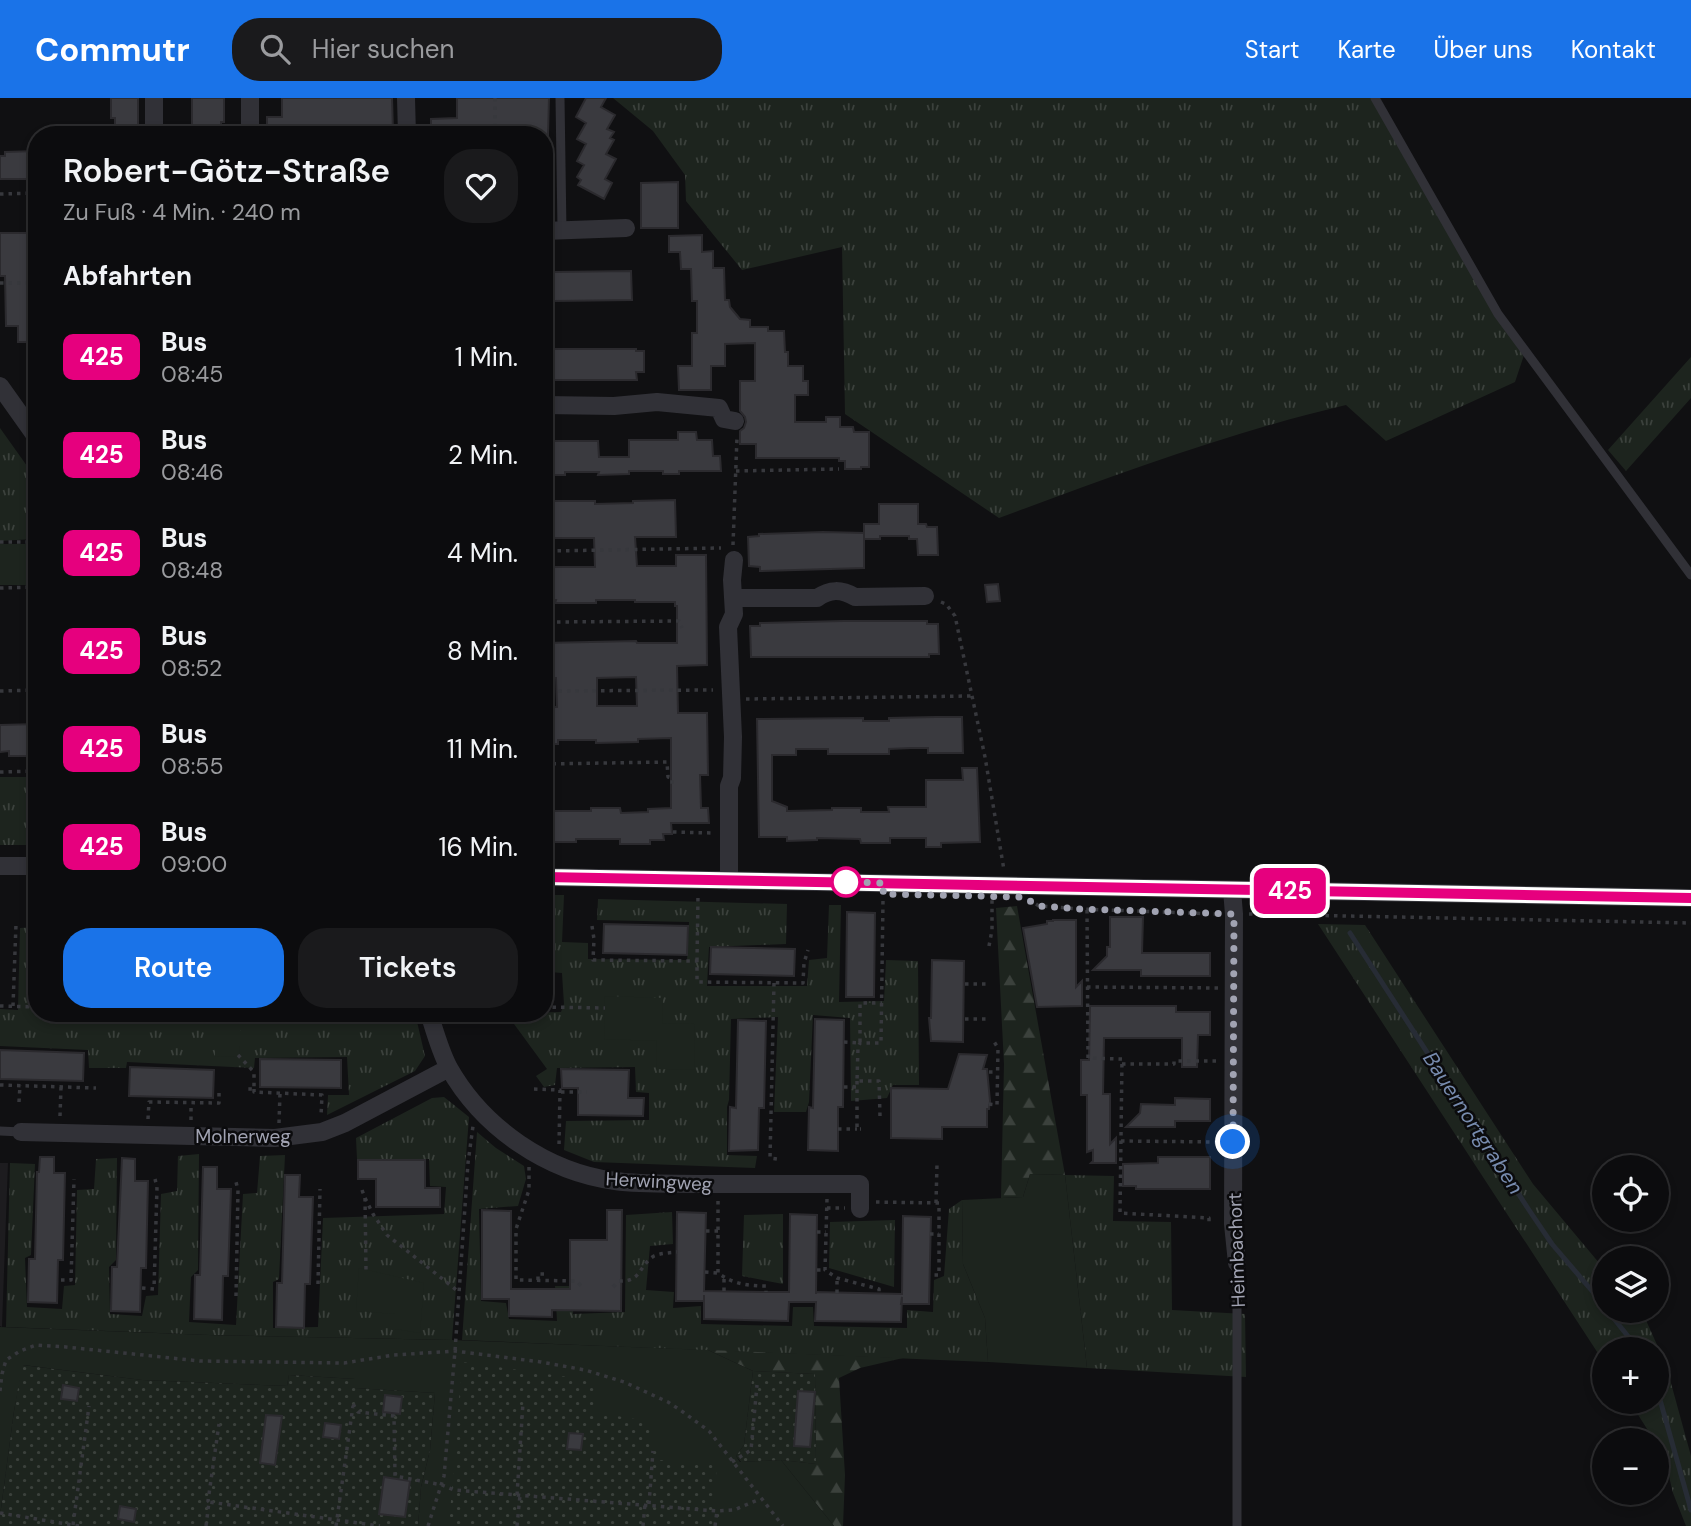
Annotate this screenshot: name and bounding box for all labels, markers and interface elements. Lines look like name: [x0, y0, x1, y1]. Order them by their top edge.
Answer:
search box: [232, 18, 722, 81]
text: Commutr: [35, 28, 190, 71]
icon: search: [256, 30, 294, 68]
text: Hier suchen: [312, 32, 454, 66]
text: Start: [1245, 34, 1299, 65]
text: Karte: [1337, 34, 1396, 65]
text: Über uns: [1434, 34, 1533, 65]
text: Kontakt: [1571, 34, 1656, 65]
text: Robert-Götz-Straße: [63, 149, 390, 192]
button: heart: [444, 149, 518, 223]
text: Zu Fuß · 4 Min. · 240 m: [63, 197, 301, 227]
text: Abfahrten: [63, 259, 192, 293]
text: Bus: [161, 325, 207, 359]
text: 1 Min.: [455, 340, 518, 374]
text: 425: [79, 341, 124, 372]
text: 08:45: [161, 359, 223, 389]
text: Bus: [161, 423, 207, 457]
text: 2 Min.: [448, 438, 518, 472]
text: 425: [79, 439, 124, 470]
text: 08:46: [161, 457, 224, 487]
text: Bus: [161, 521, 207, 555]
text: 4 Min.: [447, 536, 518, 570]
text: 425: [79, 537, 124, 568]
text: 08:48: [161, 555, 223, 585]
text: Bus: [161, 619, 207, 653]
text: 8 Min.: [447, 634, 518, 668]
text: 425: [79, 635, 124, 666]
text: 08:52: [161, 653, 222, 683]
text: Bus: [161, 717, 207, 751]
text: 11 Min.: [447, 732, 518, 766]
text: 425: [79, 733, 124, 764]
text: 08:55: [161, 751, 223, 781]
text: Bus: [161, 815, 207, 849]
text: 16 Min.: [438, 830, 518, 864]
text: 425: [79, 831, 124, 862]
text: 09:00: [161, 849, 227, 879]
unlabelled marker: [831, 867, 861, 897]
line badge: 425: [1250, 868, 1330, 914]
text: 425: [1268, 875, 1312, 906]
button: Route: [63, 928, 284, 1008]
button: Tickets: [298, 928, 518, 1008]
water label: Bauernortgraben: [1416, 1046, 1530, 1200]
street label: Molnerweg: [195, 1124, 291, 1149]
your location: [1215, 1124, 1250, 1159]
map controls: [1592, 1155, 1669, 1505]
button: locate: [1592, 1155, 1669, 1232]
street label: Herwingweg: [605, 1166, 713, 1197]
street label: Heimbachort: [1222, 1192, 1251, 1308]
button: layers: [1592, 1246, 1669, 1323]
button: +: [1592, 1337, 1669, 1414]
button: −: [1592, 1428, 1669, 1505]

